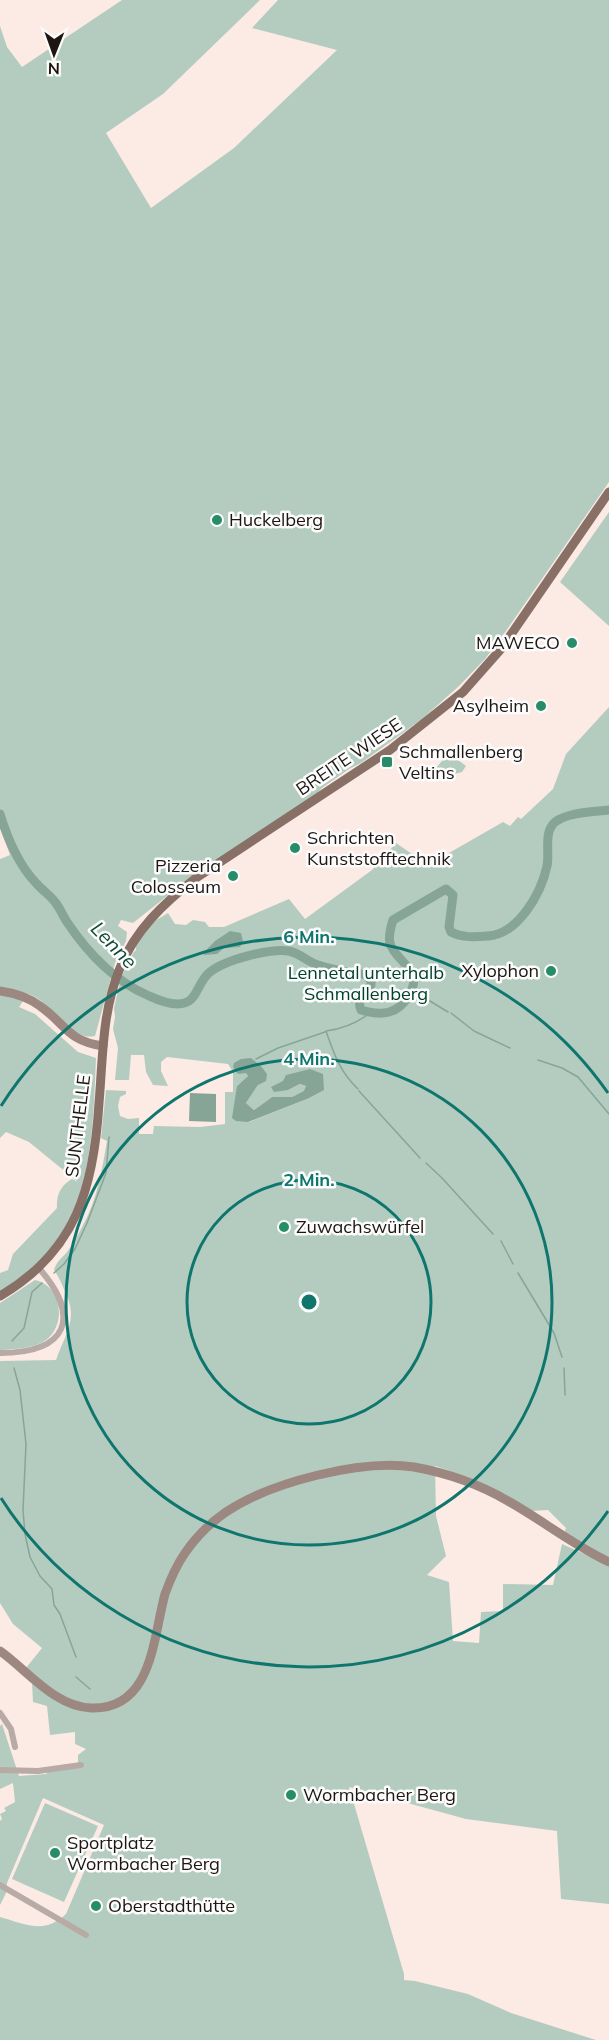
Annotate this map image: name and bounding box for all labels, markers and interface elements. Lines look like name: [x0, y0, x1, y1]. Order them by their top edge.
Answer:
north arrow: [24, 24, 84, 84]
text: N: [48, 59, 60, 79]
place label: Huckelberg: [229, 508, 323, 531]
marker: Huckelberg: [210, 513, 224, 527]
place label: MAWECO: [476, 631, 560, 654]
marker: MAWECO: [565, 636, 579, 650]
place label: Asylheim: [453, 694, 529, 717]
marker: Asylheim: [534, 699, 548, 713]
street label: BREITE WIESE: [291, 713, 406, 801]
place label: Schmallenberg Veltins: [399, 740, 523, 784]
marker: Schmallenberg Veltins: [380, 755, 394, 769]
place label: Schrichten Kunststofftechnik: [307, 826, 451, 870]
marker: Schrichten Kunststofftechnik: [288, 841, 302, 855]
place label: Pizzeria Colosseum: [131, 854, 221, 898]
marker: Pizzeria Colosseum: [226, 869, 240, 883]
water label: Lenne: [86, 916, 143, 974]
text: 6 Min.: [283, 925, 335, 948]
place label: Xylophon: [461, 959, 539, 982]
park label: Lennetal unterhalb Schmallenberg: [288, 961, 444, 1005]
marker: Xylophon: [544, 964, 558, 978]
text: 4 Min.: [283, 1047, 335, 1070]
street label: SUNTHELLE: [60, 1073, 95, 1179]
text: 2 Min.: [283, 1168, 335, 1191]
place label: Zuwachswürfel: [296, 1215, 424, 1238]
marker: Zuwachswürfel: [277, 1220, 291, 1234]
centre of rings: [299, 1292, 319, 1312]
place label: Wormbacher Berg: [303, 1783, 456, 1806]
marker: Wormbacher Berg: [284, 1788, 298, 1802]
place label: Sportplatz Wormbacher Berg: [67, 1831, 220, 1875]
marker: Sportplatz Wormbacher Berg: [48, 1846, 62, 1860]
place label: Oberstadthütte: [108, 1894, 235, 1917]
marker: Oberstadthütte: [89, 1899, 103, 1913]

